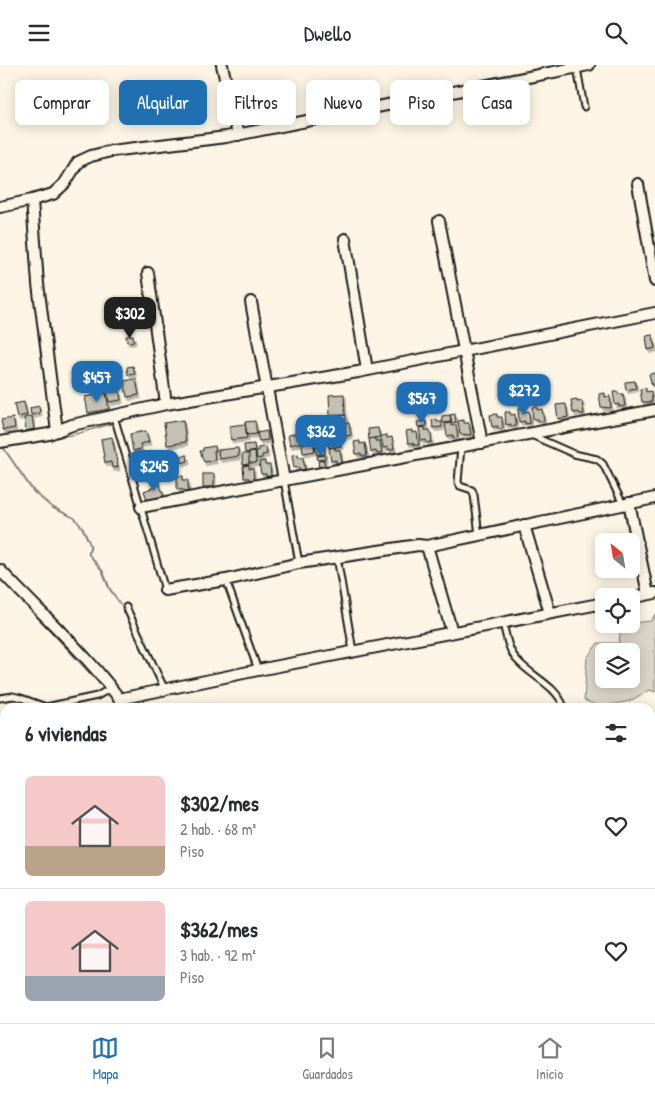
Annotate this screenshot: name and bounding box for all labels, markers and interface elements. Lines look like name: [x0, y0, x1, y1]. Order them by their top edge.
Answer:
text: Dwello: [304, 18, 351, 48]
icon: menu: [25, 19, 53, 47]
icon: search: [602, 19, 630, 47]
chip: Comprar: [15, 80, 109, 125]
chip: Alquilar: [119, 80, 207, 125]
chip: Filtros: [217, 80, 296, 125]
chip: Nuevo: [306, 80, 380, 125]
chip: Piso: [390, 80, 453, 125]
chip: Casa: [463, 80, 530, 125]
pin: $302: [100, 297, 160, 339]
text: $302: [115, 302, 145, 324]
pin: $457: [67, 361, 127, 403]
text: $457: [83, 366, 111, 388]
pin: $272: [494, 373, 554, 416]
text: $272: [508, 379, 540, 401]
pin: $567: [392, 381, 452, 424]
text: $567: [407, 387, 437, 409]
pin: $362: [291, 415, 351, 457]
text: $362: [306, 420, 336, 442]
pin: $245: [124, 449, 184, 492]
text: $245: [140, 455, 168, 477]
north arrow: [595, 533, 640, 577]
map controls: [595, 533, 640, 688]
button: locate: [595, 588, 640, 633]
button: layers: [595, 643, 640, 688]
text: 6 viviendas: [25, 719, 107, 748]
icon: filters: [602, 719, 630, 747]
text: $302/mes: [180, 789, 259, 818]
icon: home: [65, 796, 125, 856]
icon: heart: [602, 812, 630, 840]
text: 2 hab. · 68 m²: [180, 818, 256, 840]
text: Piso: [180, 840, 204, 862]
text: $362/mes: [180, 915, 258, 944]
icon: home: [65, 921, 125, 981]
icon: heart: [602, 937, 630, 965]
text: 3 hab. · 92 m²: [180, 944, 256, 966]
text: Piso: [180, 966, 204, 988]
tab: Mapa: [91, 1034, 119, 1083]
tab: Guardados: [302, 1034, 353, 1083]
tab: Inicio: [536, 1034, 564, 1083]

